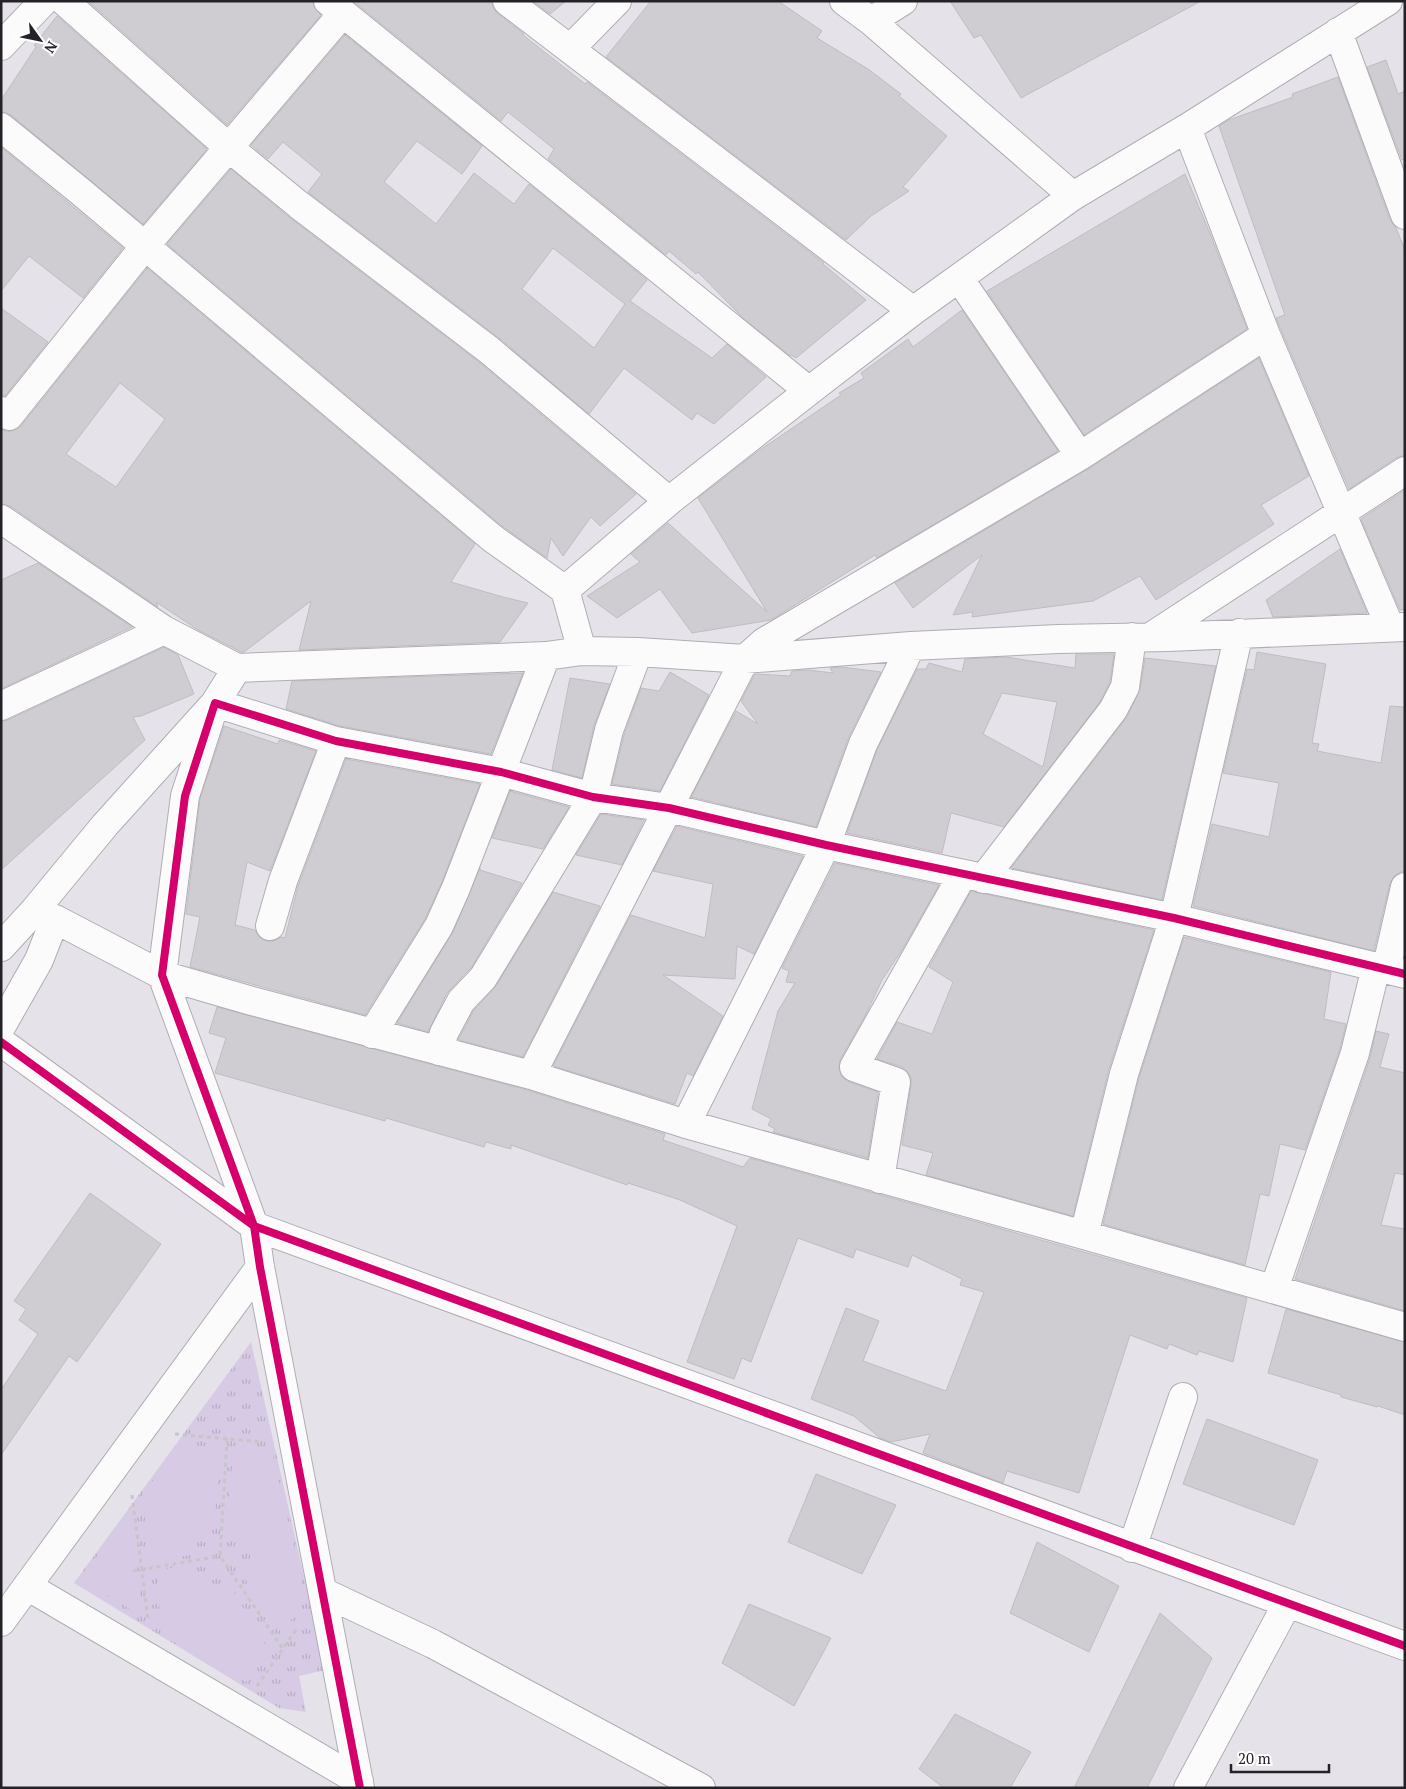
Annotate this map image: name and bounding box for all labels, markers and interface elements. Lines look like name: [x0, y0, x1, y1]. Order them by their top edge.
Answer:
north arrow: [15, 15, 65, 65]
text: N: [40, 38, 62, 57]
scale bar: [1231, 1742, 1328, 1774]
text: 20 m: [1238, 1748, 1271, 1768]

